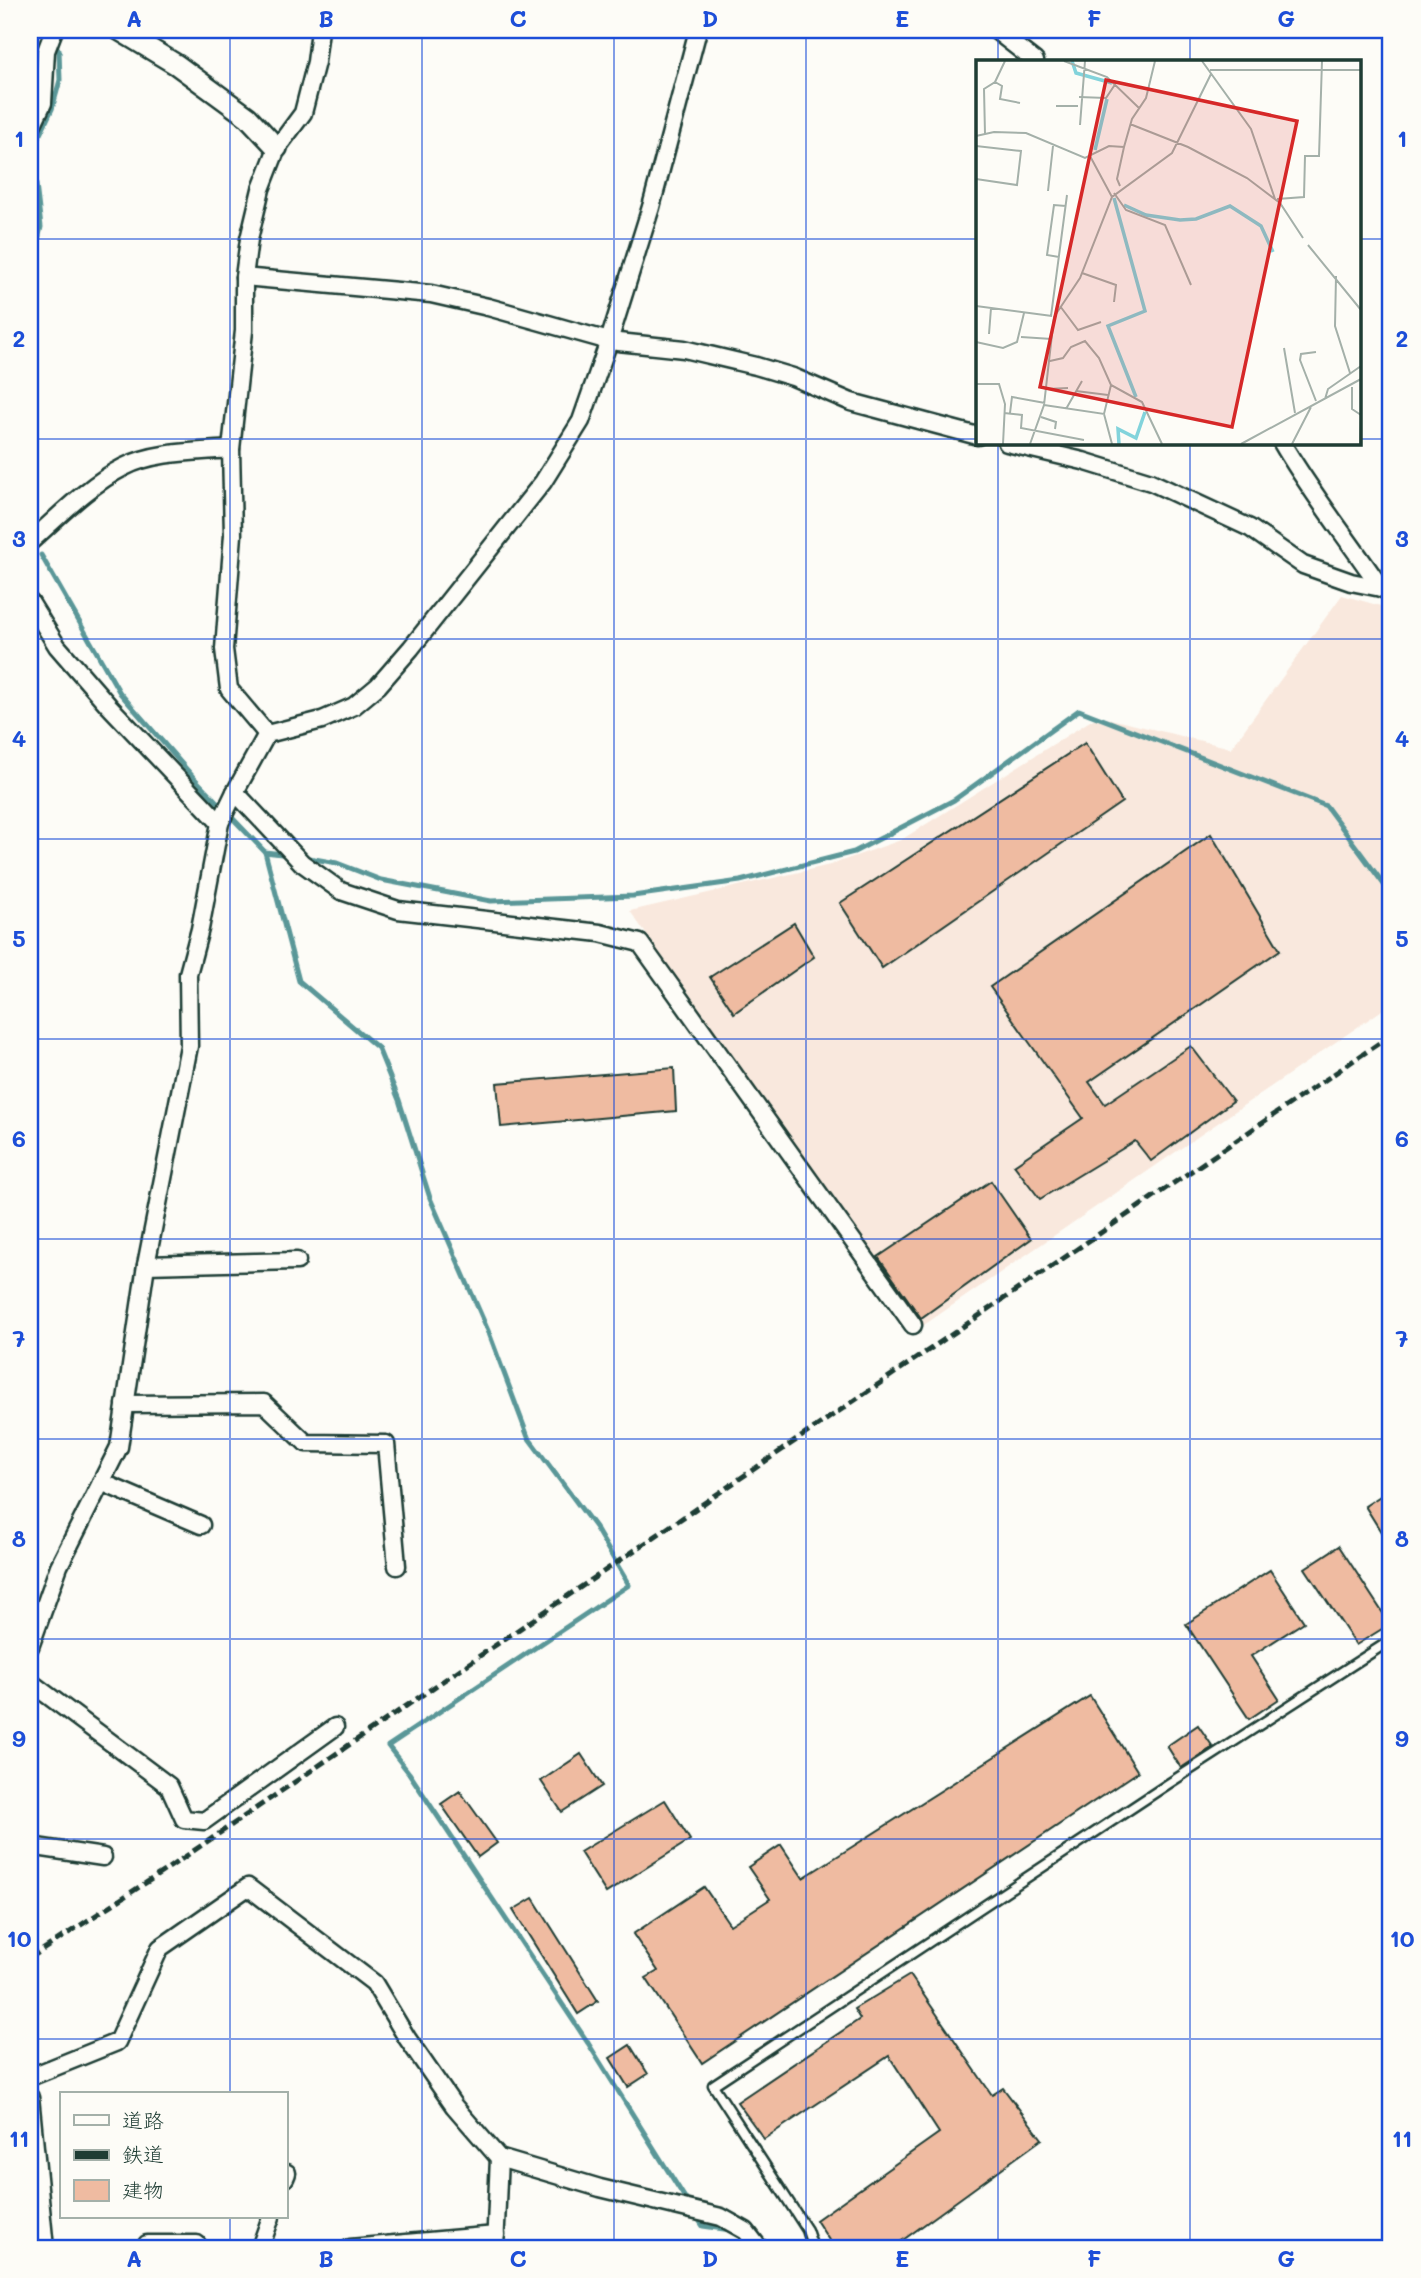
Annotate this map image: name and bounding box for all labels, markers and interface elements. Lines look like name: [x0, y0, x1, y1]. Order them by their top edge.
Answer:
text: A: [126, 3, 142, 33]
text: B: [318, 3, 334, 33]
text: C: [509, 3, 527, 33]
text: D: [702, 3, 718, 33]
text: E: [895, 3, 909, 33]
text: F: [1087, 3, 1101, 33]
text: G: [1277, 3, 1295, 33]
inset map: [976, 60, 1362, 444]
text: 1: [14, 123, 24, 153]
text: 1: [1397, 123, 1407, 153]
text: 2: [13, 323, 25, 353]
text: 2: [1396, 323, 1408, 353]
text: 3: [12, 523, 26, 553]
text: 3: [1395, 523, 1409, 553]
text: 4: [12, 723, 26, 753]
text: 4: [1395, 723, 1409, 753]
text: 5: [12, 923, 26, 953]
text: 5: [1395, 923, 1409, 953]
text: 6: [12, 1123, 26, 1153]
text: 6: [1395, 1123, 1409, 1153]
text: 7: [13, 1323, 26, 1353]
text: 7: [1396, 1323, 1409, 1353]
text: 8: [12, 1523, 26, 1553]
text: 8: [1395, 1523, 1409, 1553]
text: 9: [12, 1723, 26, 1753]
text: 9: [1395, 1723, 1409, 1753]
text: 10: [7, 1923, 32, 1953]
text: 10: [1390, 1923, 1415, 1953]
legend: [60, 2092, 287, 2218]
text: 道路: [122, 2106, 164, 2133]
text: 11: [9, 2123, 29, 2153]
text: 11: [1392, 2123, 1412, 2153]
text: 鉄道: [122, 2140, 164, 2167]
text: 建物: [122, 2176, 164, 2203]
text: A: [126, 2243, 142, 2273]
text: B: [318, 2243, 334, 2273]
text: C: [509, 2243, 527, 2273]
text: D: [702, 2243, 718, 2273]
text: E: [895, 2243, 909, 2273]
text: F: [1087, 2243, 1101, 2273]
text: G: [1277, 2243, 1295, 2273]

